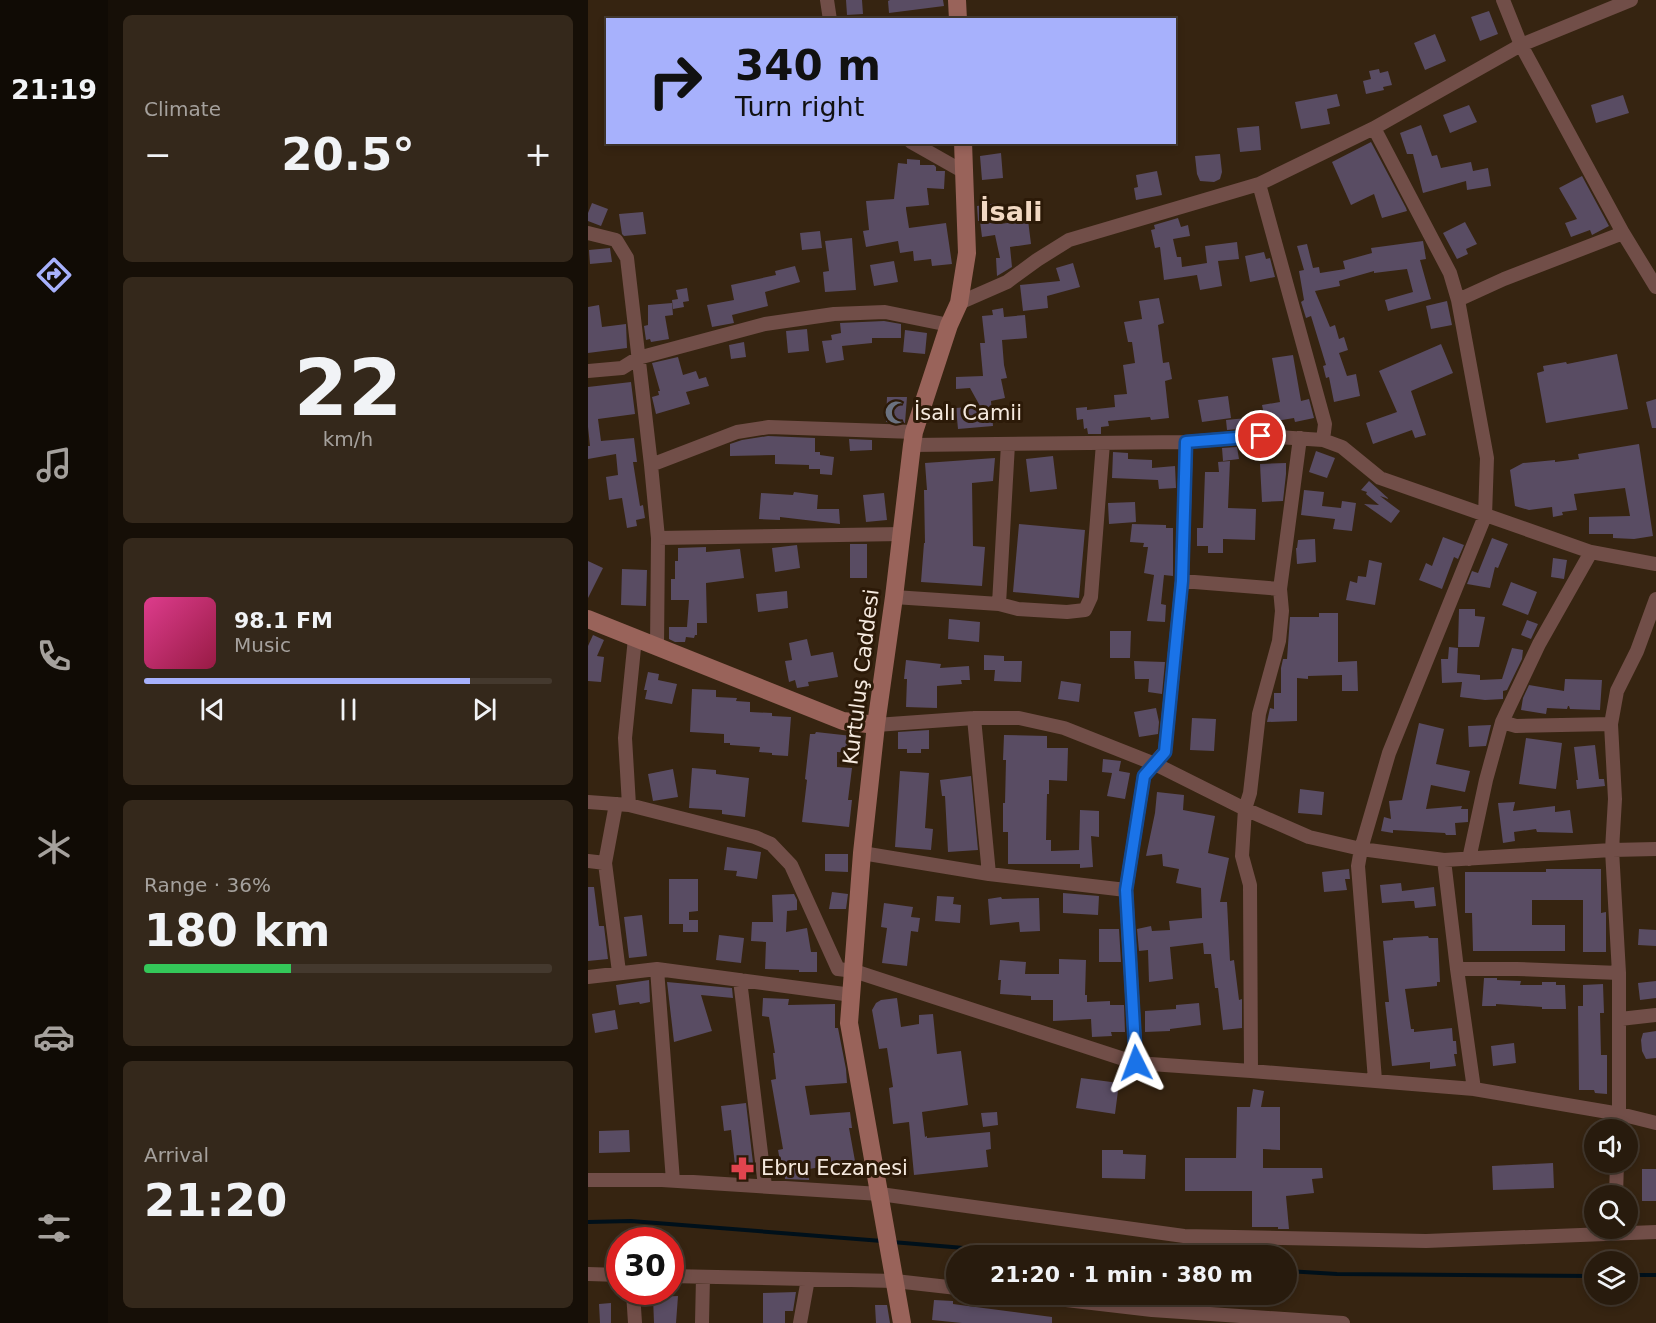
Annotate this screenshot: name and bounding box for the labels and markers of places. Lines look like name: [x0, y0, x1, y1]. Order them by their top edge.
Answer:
mosque icon: İsalı Camii: [883, 400, 909, 426]
place label: İsalı Camii: [914, 400, 1022, 425]
pin: [1235, 410, 1286, 461]
pharmacy icon: Ebru Eczanesi: [730, 1155, 756, 1181]
place label: Ebru Eczanesi: [761, 1156, 908, 1180]

